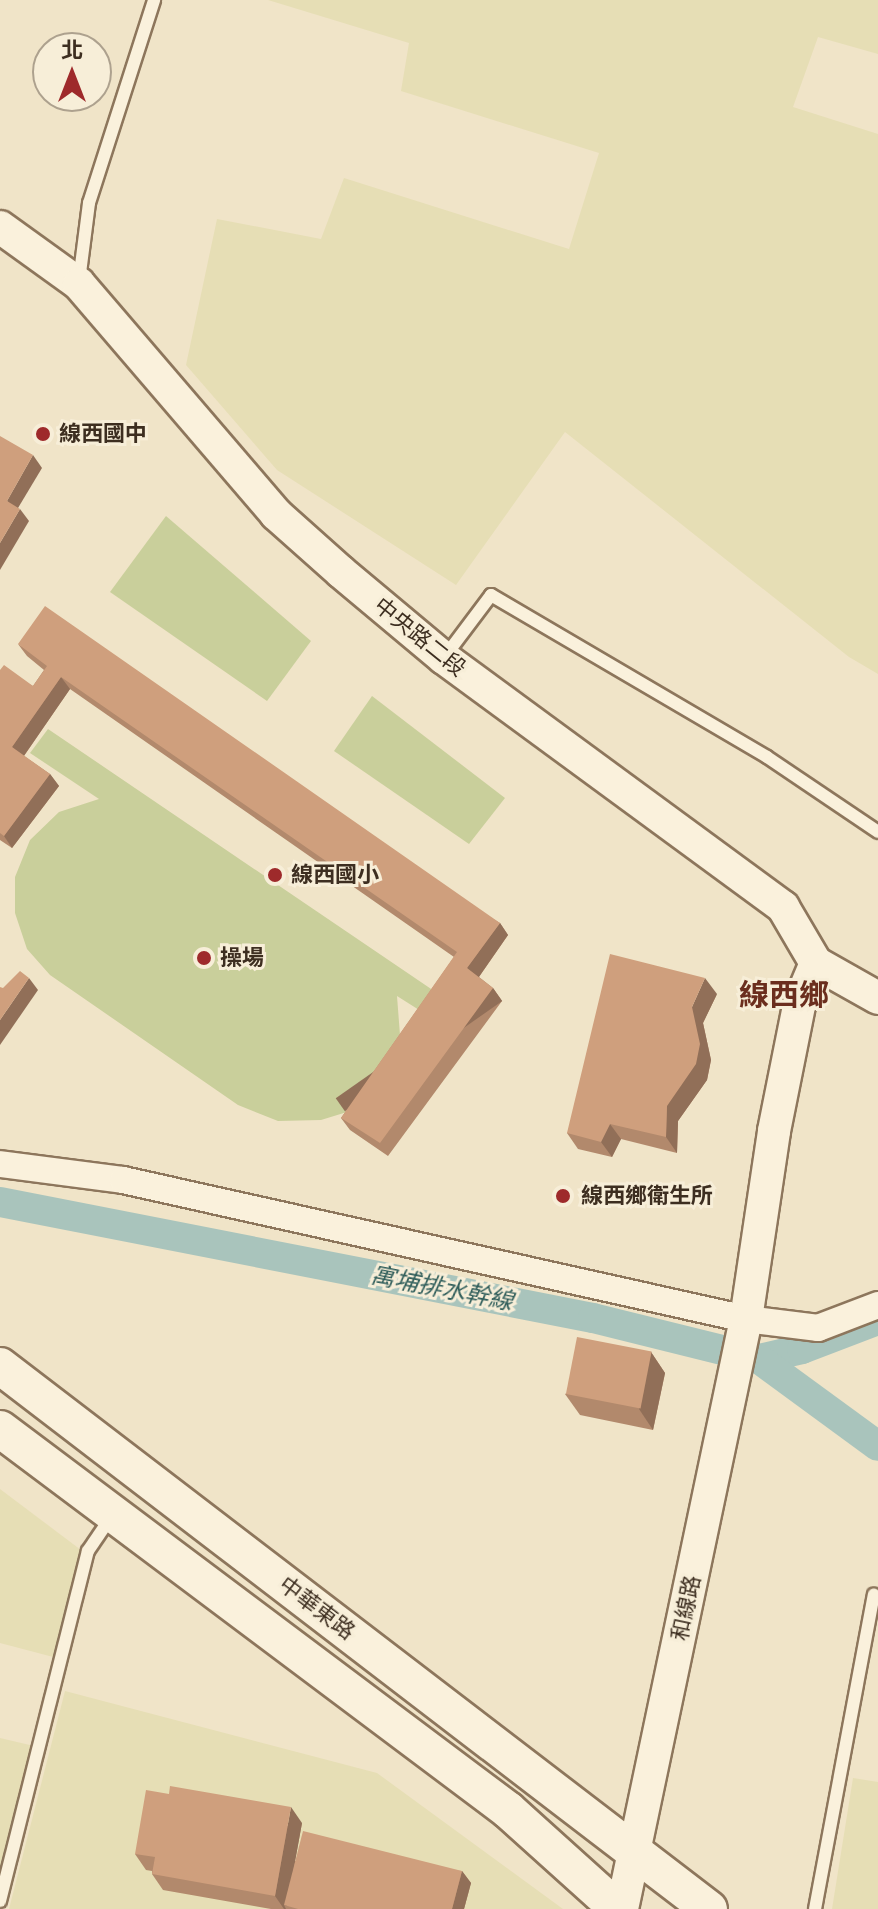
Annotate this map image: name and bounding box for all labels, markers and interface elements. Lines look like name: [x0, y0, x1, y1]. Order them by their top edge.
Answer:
north arrow: [32, 32, 112, 112]
text: 北: [61, 36, 83, 64]
place label: 線西國中: [59, 421, 147, 447]
marker: 線西國中: [34, 425, 52, 443]
street label: 中央路二段: [369, 592, 471, 682]
place label: 線西國小: [291, 862, 379, 888]
marker: 線西國小: [266, 866, 284, 884]
place label: 操場: [220, 945, 264, 971]
marker: 操場: [195, 949, 213, 967]
district label: 線西鄉: [739, 976, 829, 1012]
place label: 線西鄉衛生所: [581, 1183, 713, 1209]
marker: 線西鄉衛生所: [552, 1185, 574, 1207]
water label: 寓埔排水幹線: [369, 1260, 515, 1316]
street label: 中華東路: [274, 1571, 360, 1645]
street label: 和線路: [666, 1573, 706, 1643]

